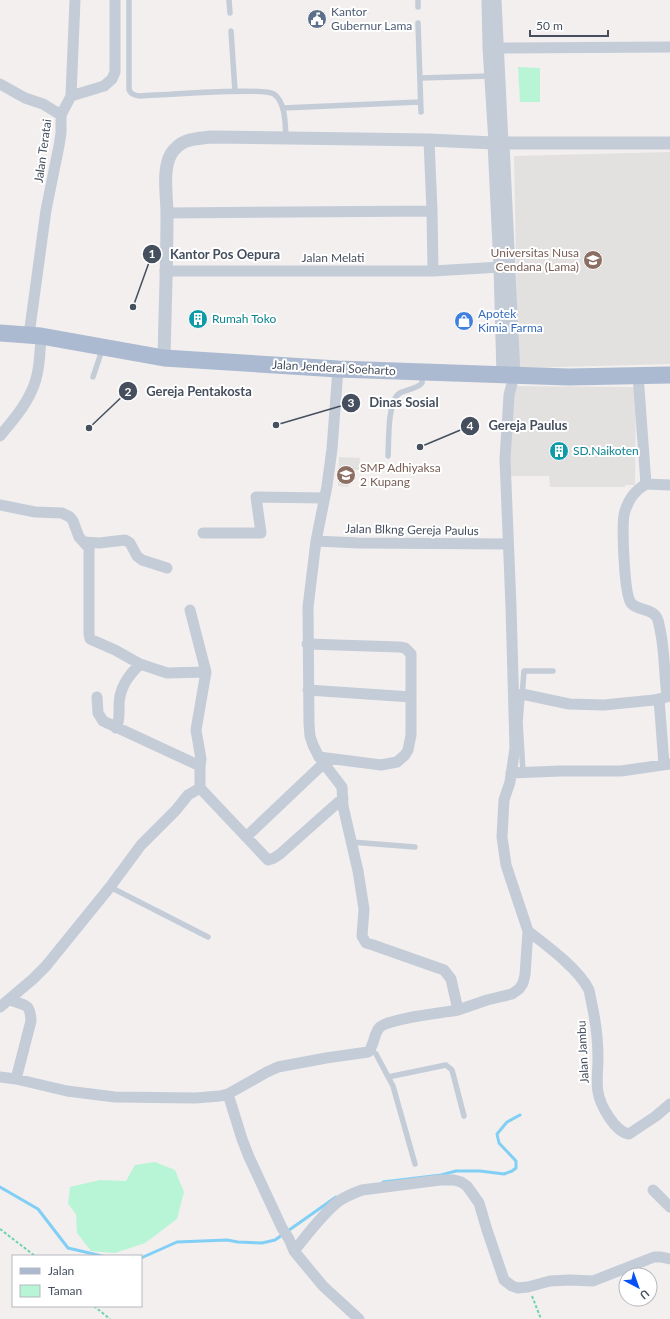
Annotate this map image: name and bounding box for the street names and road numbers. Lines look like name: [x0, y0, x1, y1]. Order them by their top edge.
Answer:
street label: Jalan Teratai: [31, 118, 54, 184]
street label: Jalan Melati: [302, 250, 364, 265]
street label: Jalan Jenderal Soeharto: [272, 357, 396, 378]
street label: Jalan Blkng Gereja Paulus: [345, 521, 479, 538]
street label: Jalan Jambu: [573, 1020, 592, 1084]

